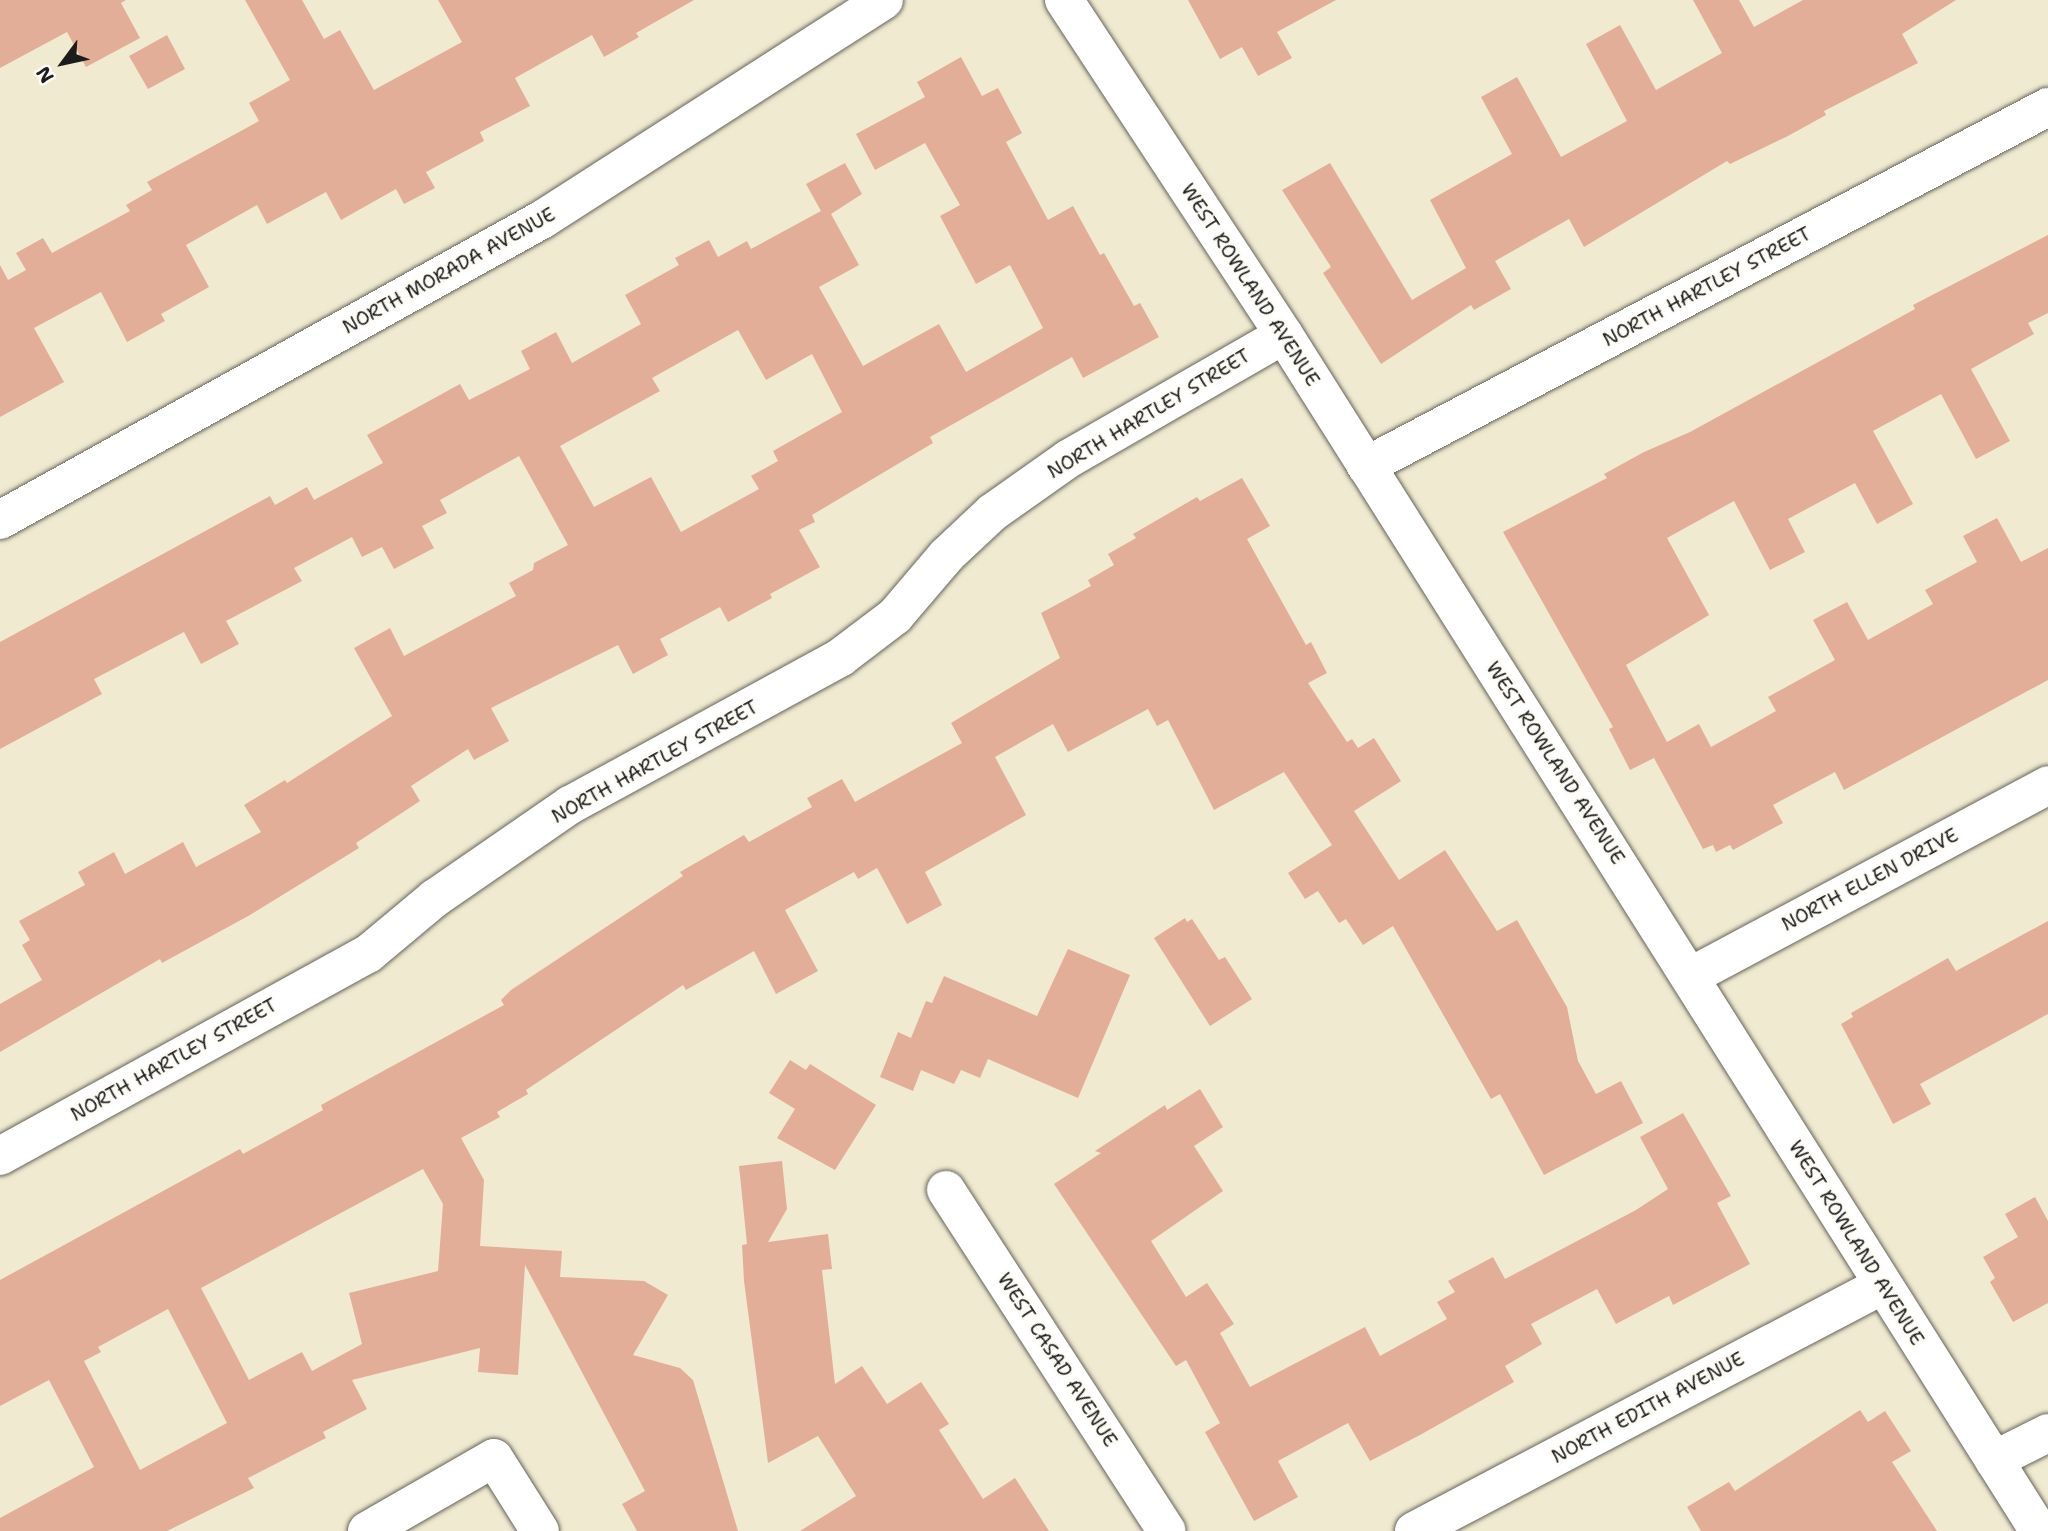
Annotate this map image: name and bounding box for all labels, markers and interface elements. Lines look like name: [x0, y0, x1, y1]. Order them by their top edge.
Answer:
north arrow: [28, 28, 98, 98]
text: N: [30, 62, 60, 88]
street label: WEST ROWLAND AVENUE: [1176, 179, 1324, 391]
street label: NORTH MORADA AVENUE: [339, 203, 559, 339]
street label: NORTH HARTLEY STREET: [1599, 222, 1815, 352]
street label: NORTH HARTLEY STREET: [1043, 344, 1255, 484]
street label: WEST ROWLAND AVENUE: [1481, 657, 1629, 869]
street label: NORTH HARTLEY STREET: [548, 696, 762, 828]
street label: NORTH ELLEN DRIVE: [1778, 824, 1962, 936]
street label: NORTH HARTLEY STREET: [67, 994, 281, 1126]
street label: WEST ROWLAND AVENUE: [1784, 1137, 1928, 1349]
street label: WEST CASAD AVENUE: [992, 1269, 1122, 1451]
street label: NORTH EDITH AVENUE: [1548, 1348, 1748, 1468]

